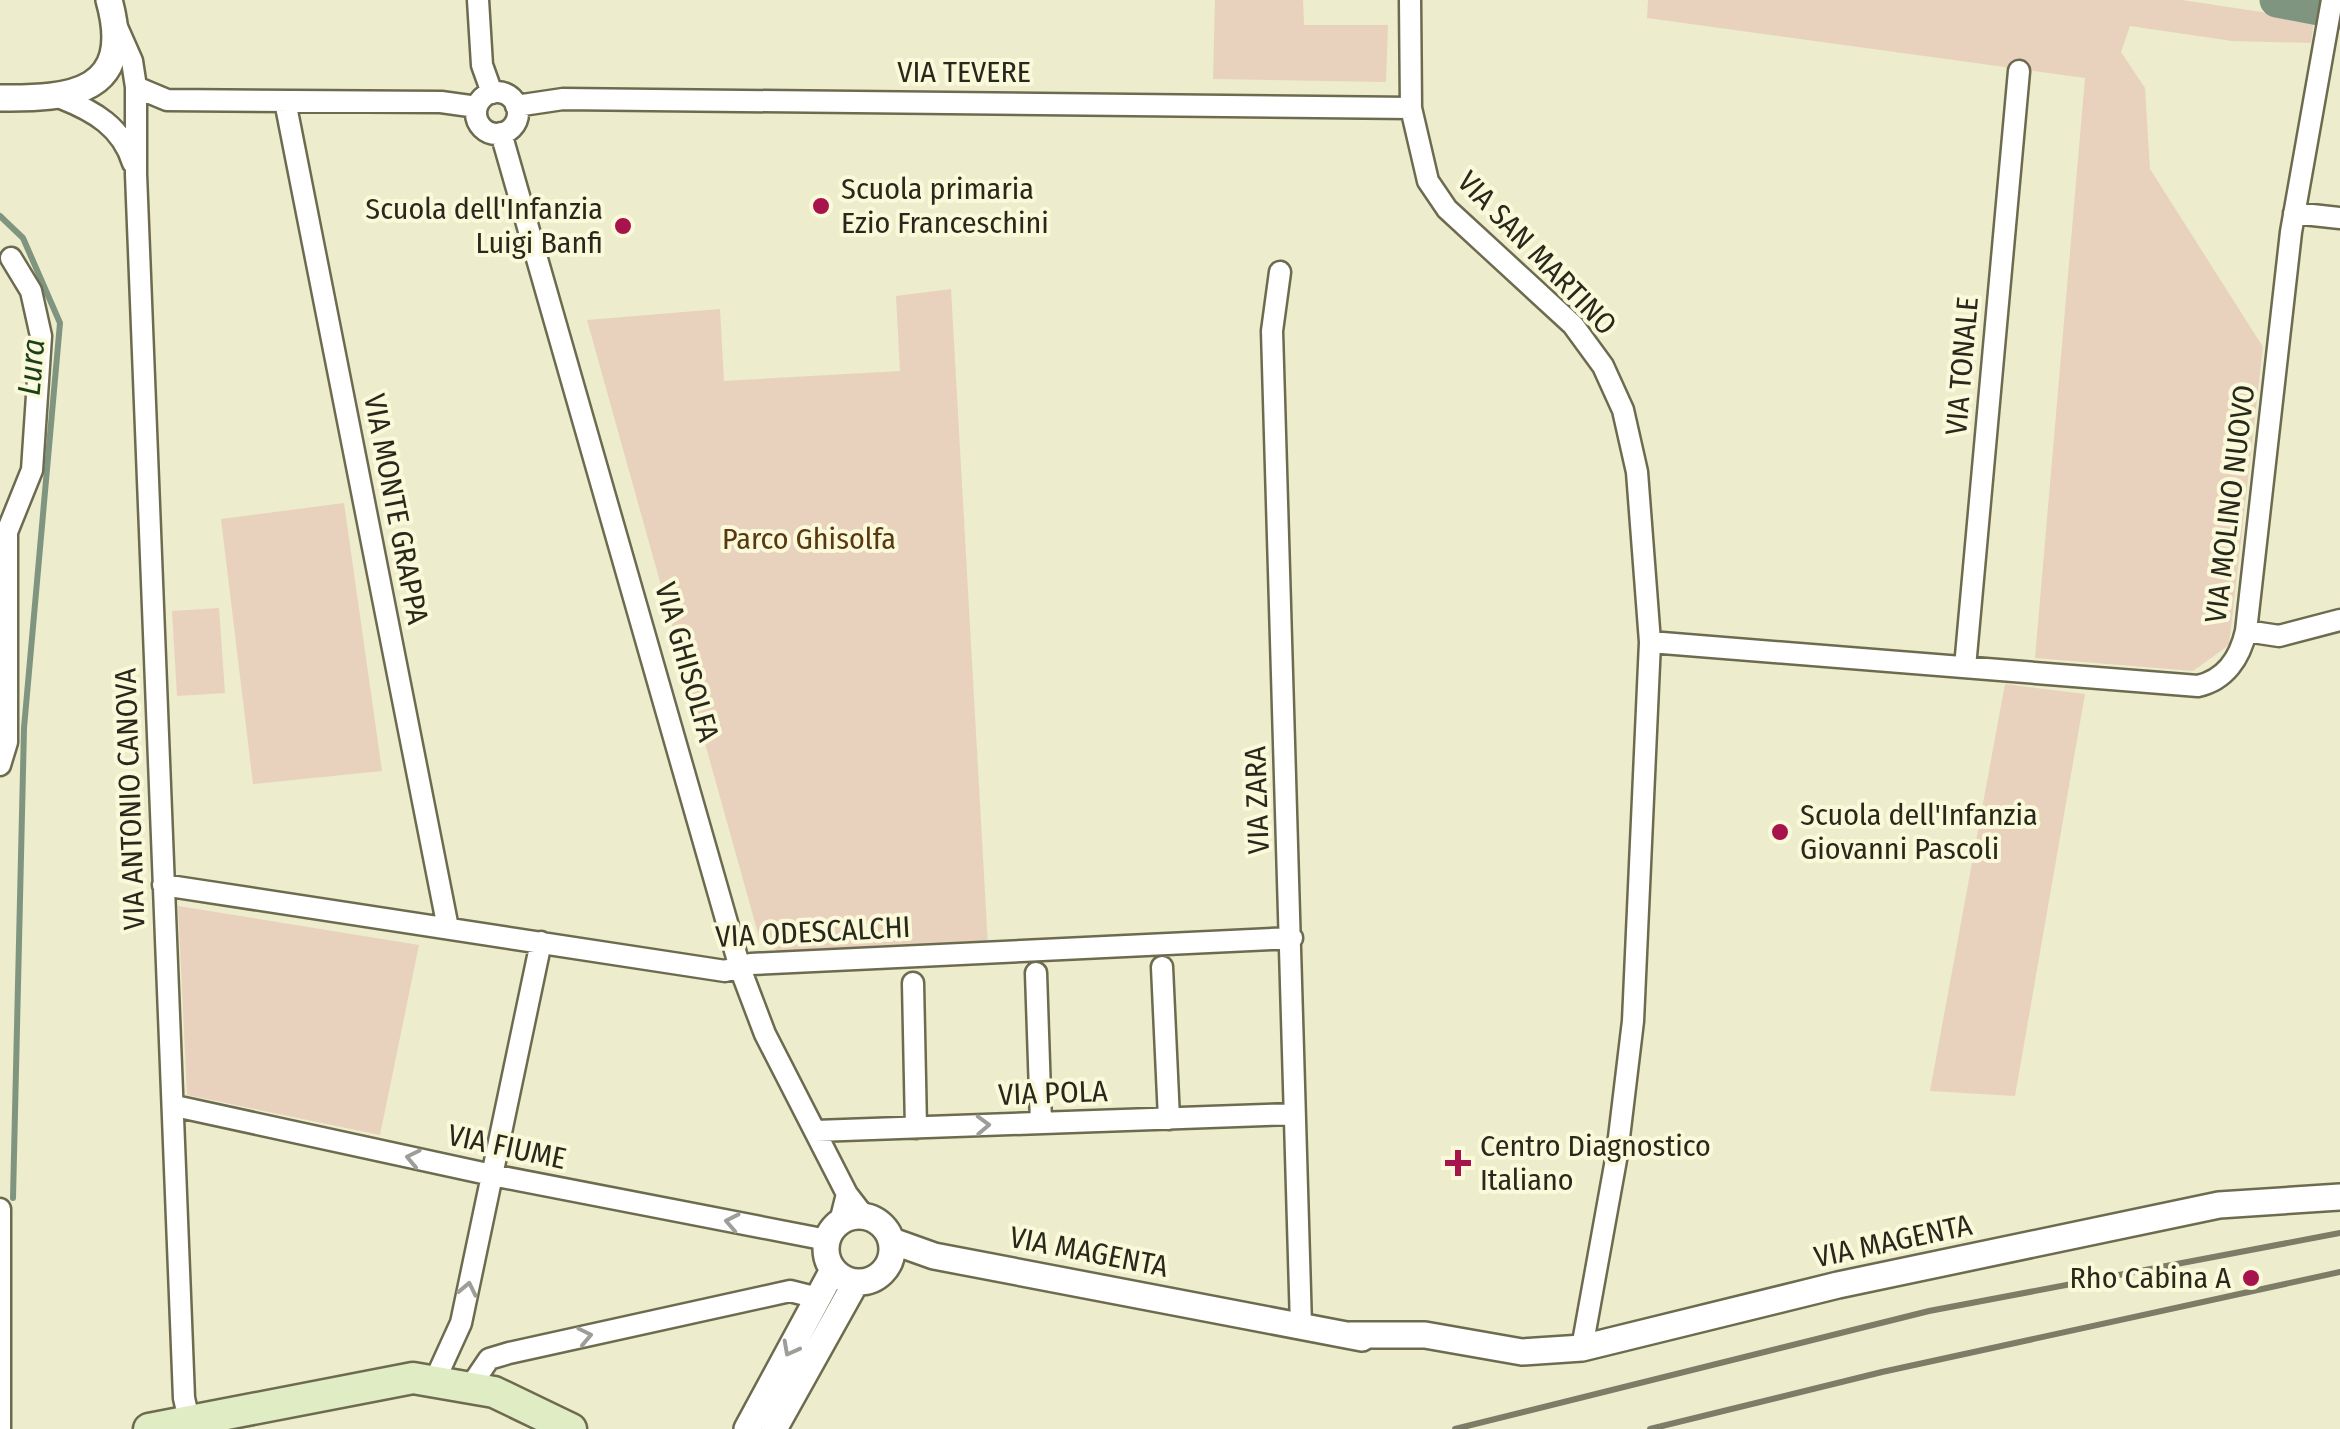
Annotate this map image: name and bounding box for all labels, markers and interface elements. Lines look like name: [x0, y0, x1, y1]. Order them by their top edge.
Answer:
street label: VIA TEVERE: [897, 54, 1031, 90]
street label: VIA SAN MARTINO: [1450, 164, 1624, 342]
place label: Scuola primaria Ezio Franceschini: [841, 171, 1049, 241]
place label: Scuola dell'Infanzia Luigi Banfi: [365, 191, 603, 261]
marker: Scuola primaria Ezio Franceschini: [810, 195, 832, 217]
marker: Scuola dell'Infanzia Luigi Banfi: [612, 215, 634, 237]
street label: VIA TONALE: [1938, 295, 1986, 437]
water label: Lura: [10, 337, 52, 397]
street label: VIA MOLINO NUOVO: [2198, 383, 2262, 625]
street label: VIA MONTE GRAPPA: [356, 391, 436, 627]
park label: Parco Ghisolfa: [722, 521, 896, 557]
street label: VIA GHISOLFA: [647, 578, 727, 746]
street label: VIA ANTONIO CANOVA: [107, 667, 153, 931]
street label: VIA ZARA: [1237, 745, 1277, 855]
place label: Scuola dell'Infanzia Giovanni Pascoli: [1800, 797, 2038, 867]
marker: Scuola dell'Infanzia Giovanni Pascoli: [1769, 821, 1791, 843]
street label: VIA ODESCALCHI: [715, 909, 911, 955]
street label: VIA POLA: [998, 1073, 1109, 1113]
one-way arrow: [976, 1115, 992, 1136]
street label: VIA FIUME: [445, 1117, 569, 1177]
place label: Centro Diagnostico Italiano: [1480, 1128, 1711, 1198]
one-way arrow: [405, 1149, 422, 1170]
marker: Centro Diagnostico Italiano: [1445, 1150, 1471, 1176]
street label: VIA MAGENTA: [1811, 1207, 1975, 1275]
one-way arrow: [723, 1212, 740, 1233]
street label: VIA MAGENTA: [1007, 1219, 1171, 1285]
place label: Rho Cabina A: [2070, 1260, 2231, 1296]
marker: Rho Cabina A: [2240, 1267, 2262, 1289]
one-way arrow: [457, 1281, 478, 1298]
one-way arrow: [576, 1327, 593, 1348]
one-way arrow: [783, 1339, 803, 1357]

